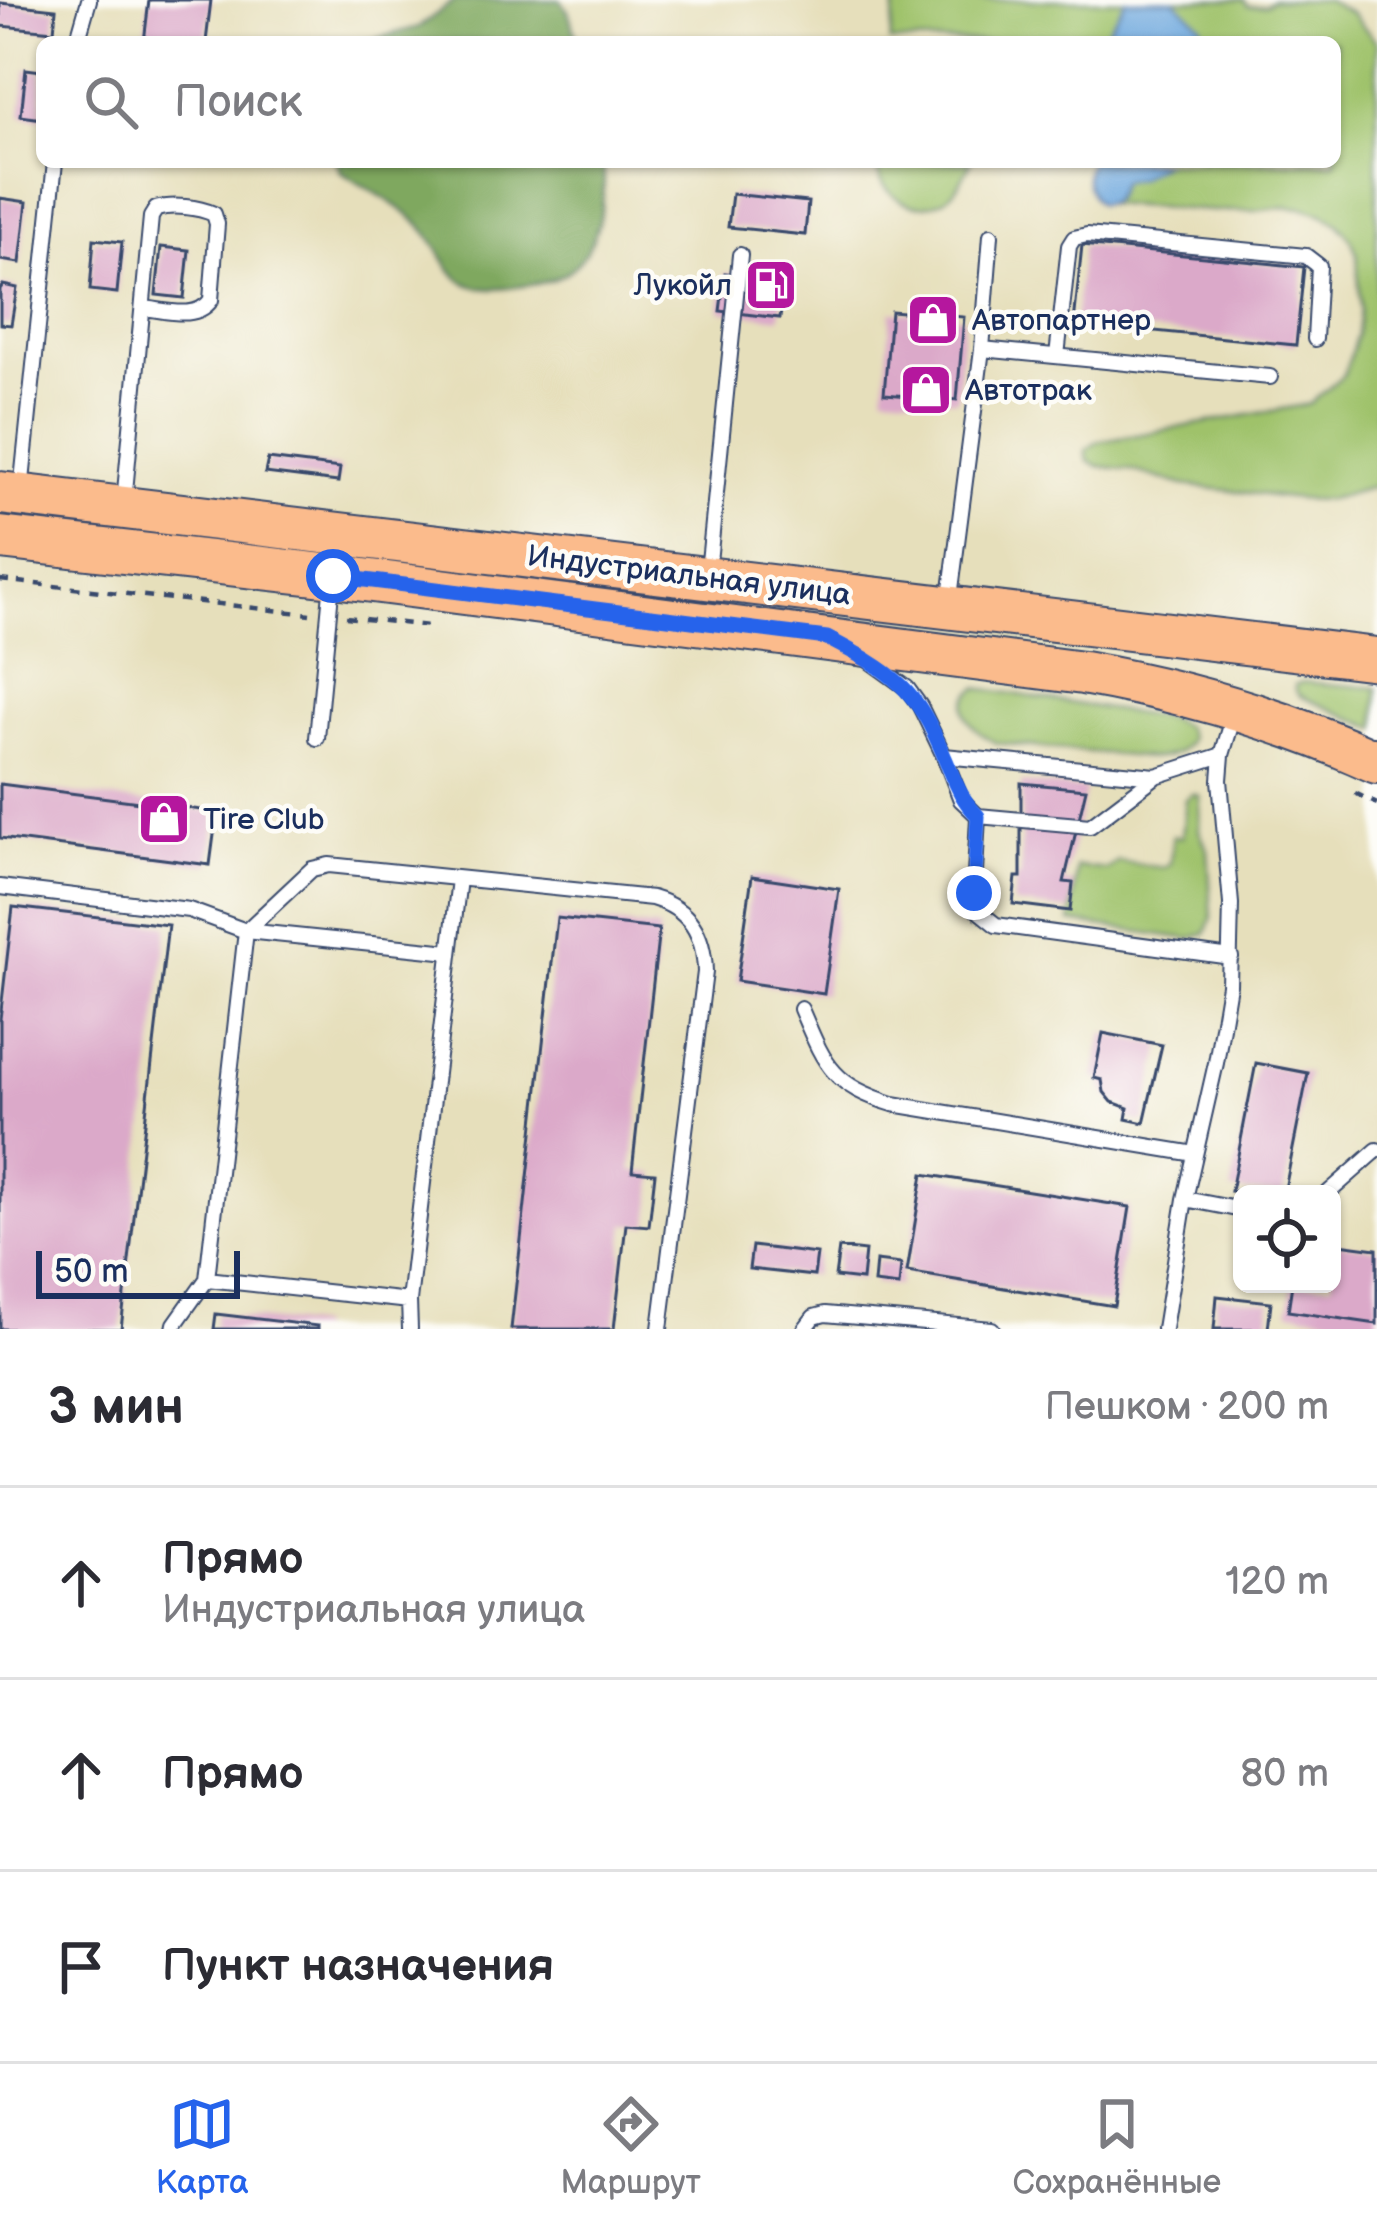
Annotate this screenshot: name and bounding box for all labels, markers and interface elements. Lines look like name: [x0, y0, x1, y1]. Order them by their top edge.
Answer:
search box: [36, 36, 1341, 168]
icon: search: [78, 69, 144, 135]
text: Поиск: [174, 75, 302, 130]
fuel station icon: Лукойл: [743, 257, 799, 313]
place label: Лукойл: [633, 268, 732, 304]
shop icon: Автопартнер: [905, 292, 961, 348]
place label: Автопартнер: [971, 303, 1151, 339]
shop icon: Автотрак: [898, 362, 954, 418]
place label: Автотрак: [964, 373, 1092, 409]
street label: Индустриальная улица: [525, 538, 853, 614]
route start: [306, 549, 360, 603]
shop icon: Tire Club: [136, 791, 192, 847]
place label: Tire Club: [203, 802, 325, 838]
route end: [947, 866, 1001, 920]
map controls: [1233, 1185, 1341, 1293]
button: locate: [1233, 1185, 1341, 1293]
scale bar: [36, 1245, 240, 1298]
text: 50 m: [54, 1252, 129, 1292]
text: 3 мин: [48, 1377, 184, 1438]
text: Пешком · 200 m: [1045, 1384, 1329, 1431]
text: Прямо: [162, 1532, 303, 1587]
icon: ahead: [48, 1550, 114, 1616]
text: 120 m: [1225, 1559, 1329, 1606]
text: Индустриальная улица: [162, 1587, 585, 1634]
icon: ahead: [48, 1742, 114, 1808]
text: Прямо: [162, 1747, 303, 1802]
text: 80 m: [1241, 1751, 1329, 1798]
icon: arrive: [48, 1934, 114, 2000]
text: Пункт назначения: [162, 1939, 554, 1994]
tab: Карта: [156, 2091, 249, 2203]
tab: Маршрут: [561, 2091, 701, 2203]
tab: Сохранённые: [1013, 2091, 1221, 2203]

